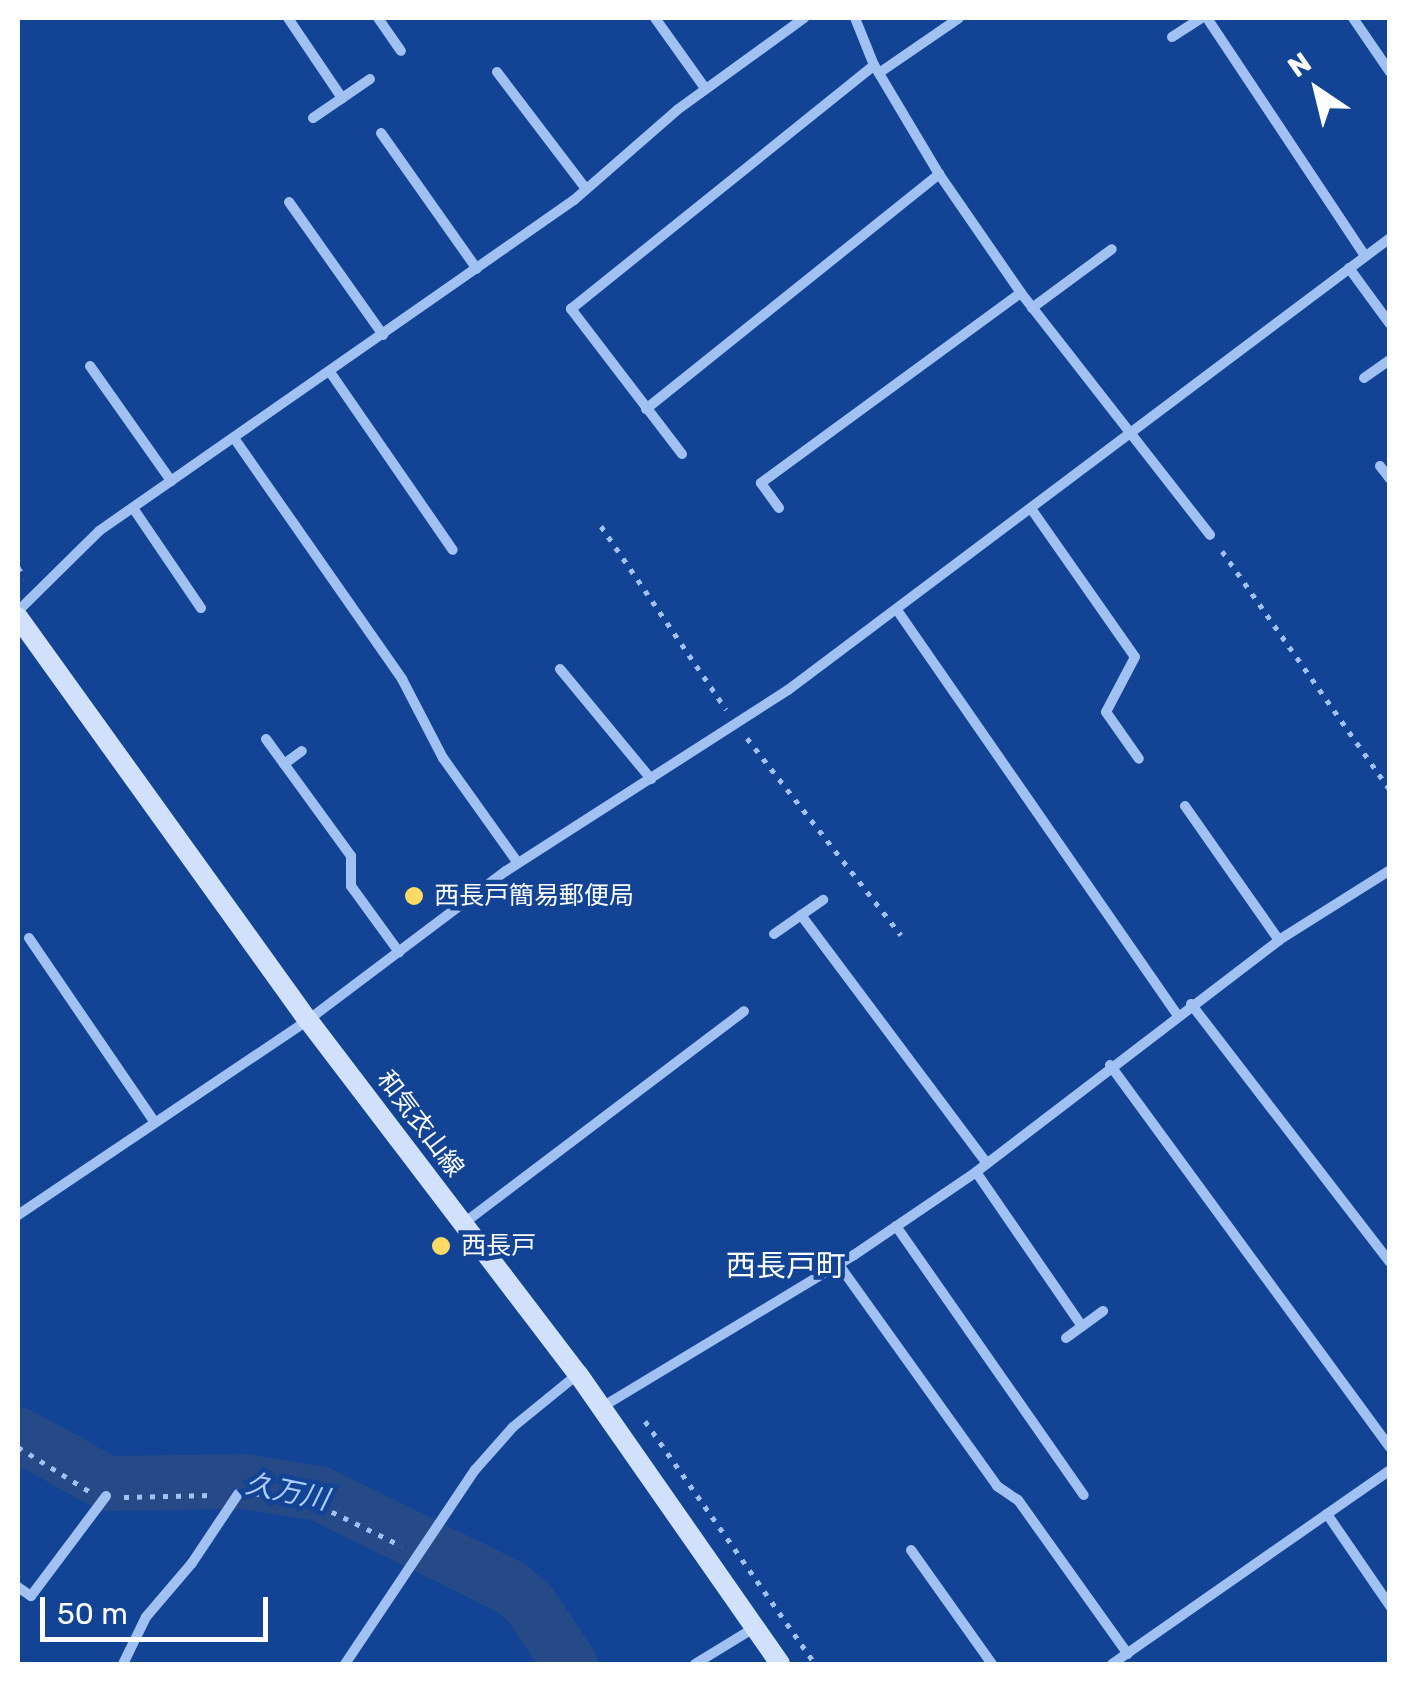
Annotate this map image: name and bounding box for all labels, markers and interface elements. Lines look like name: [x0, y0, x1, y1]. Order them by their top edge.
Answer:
north arrow: [1267, 40, 1367, 140]
text: N: [1282, 46, 1317, 84]
place label: 西長戸簡易郵便局: [434, 881, 634, 911]
marker: 西長戸簡易郵便局: [403, 885, 425, 907]
street label: 和気衣山線: [370, 1065, 470, 1183]
place label: 西長戸: [461, 1231, 536, 1261]
marker: 西長戸: [430, 1235, 452, 1257]
district label: 西長戸町: [726, 1248, 846, 1284]
water label: 久万川: [242, 1467, 332, 1517]
scale bar: [45, 1577, 272, 1639]
text: 50 m: [57, 1596, 128, 1632]

